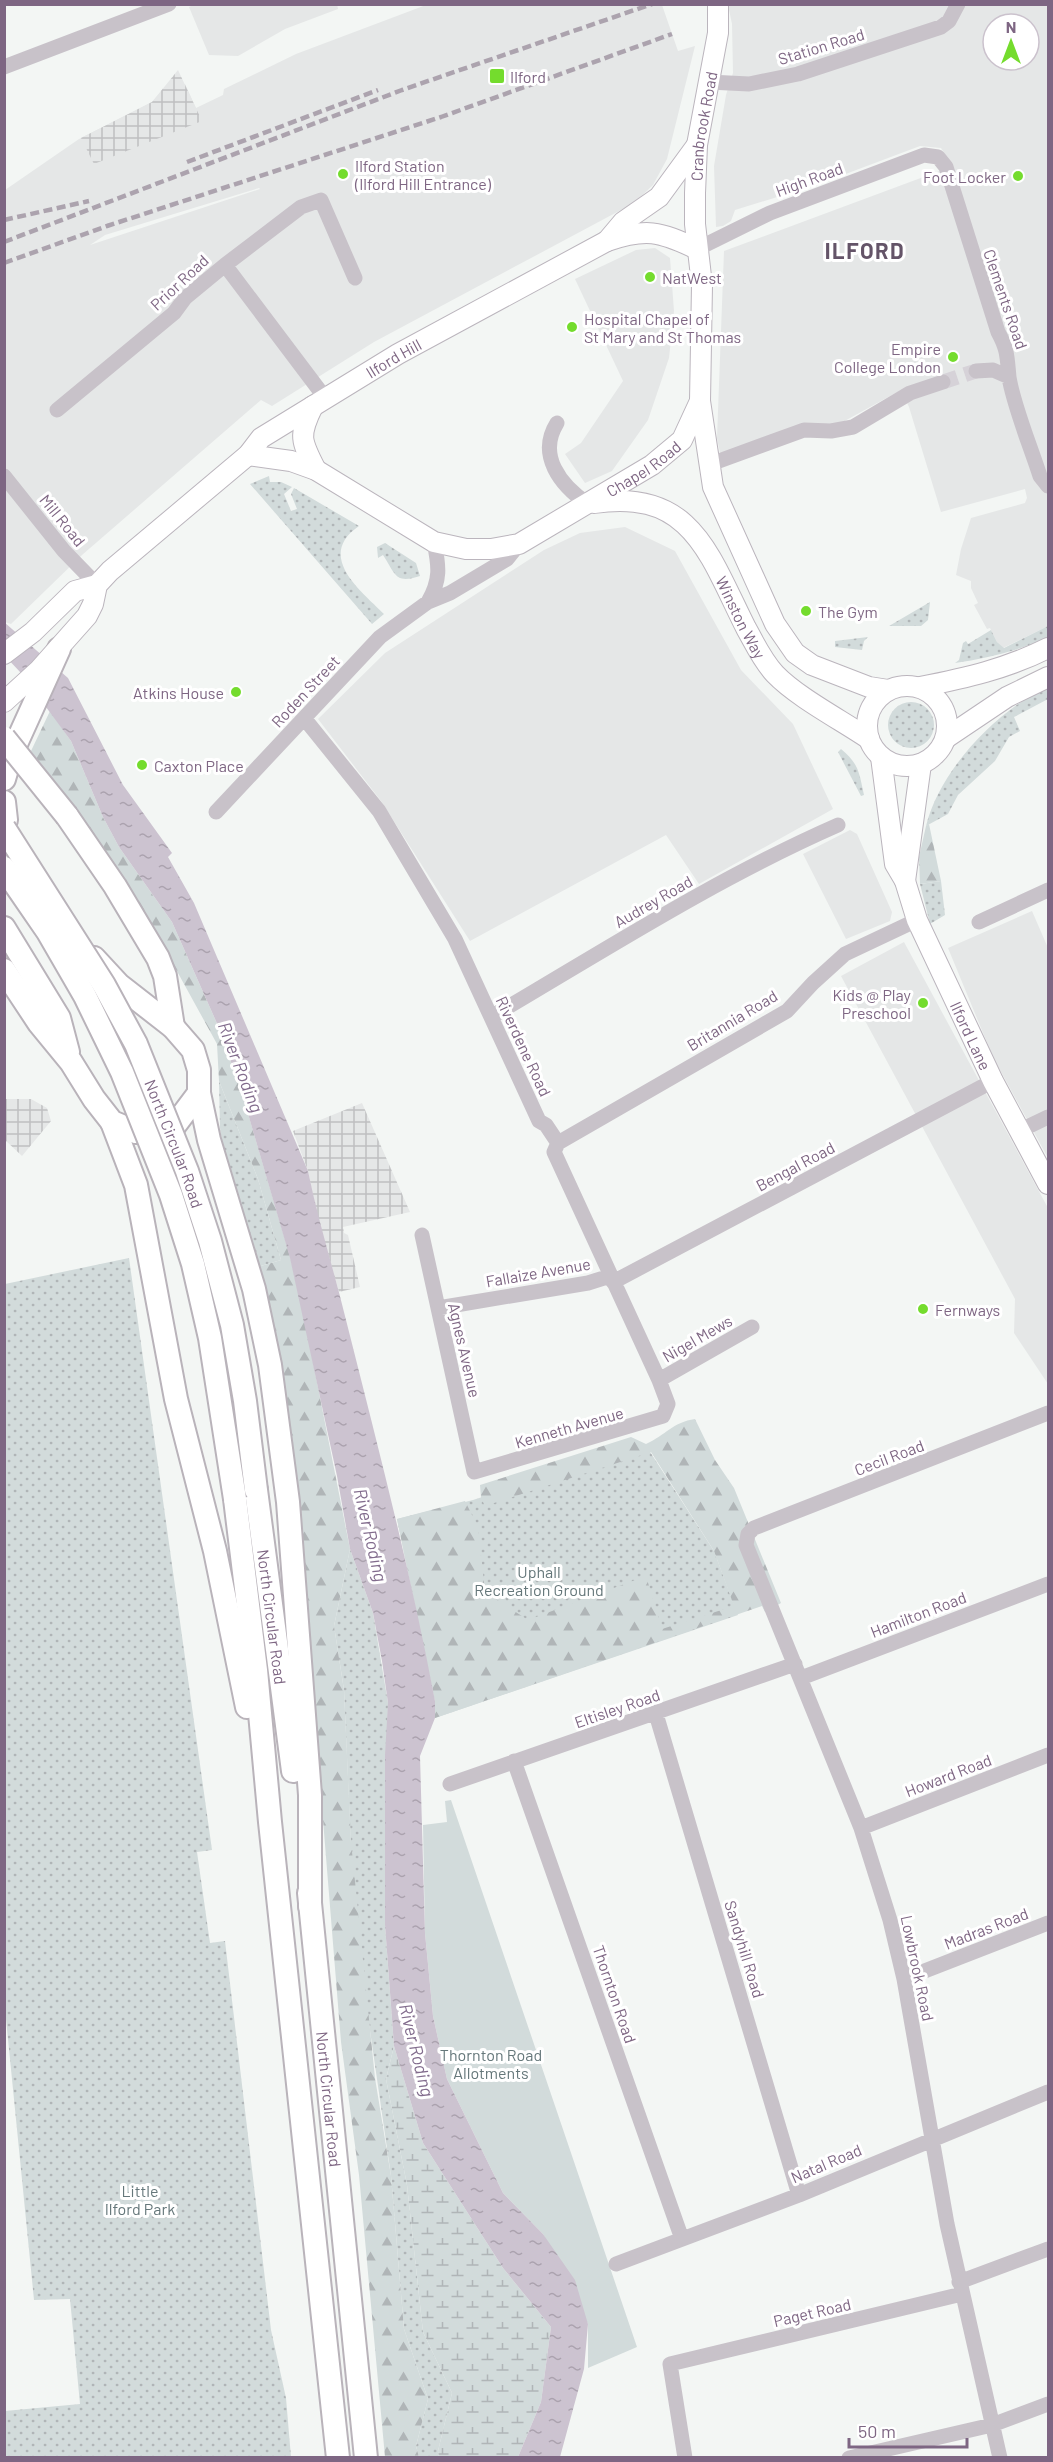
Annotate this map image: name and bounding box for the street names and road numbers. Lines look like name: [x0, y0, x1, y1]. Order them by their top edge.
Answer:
street label: Station Road: [776, 24, 866, 68]
street label: Cranbrook Road: [686, 70, 720, 181]
street label: High Road: [773, 158, 845, 200]
street label: Clements Road: [980, 247, 1032, 351]
street label: Prior Road: [146, 250, 212, 314]
street label: Ilford Hill: [362, 334, 424, 381]
street label: Chapel Road: [602, 436, 684, 500]
street label: Mill Road: [36, 490, 90, 550]
street label: Winston Way: [713, 573, 770, 662]
street label: Roden Street: [267, 651, 343, 731]
street label: Audrey Road: [611, 871, 695, 931]
street label: Britannia Road: [683, 986, 781, 1054]
street label: Riverdene Road: [492, 993, 556, 1099]
street label: Ilford Lane: [947, 998, 996, 1073]
street label: North Circular Road: [142, 1076, 208, 1210]
street label: Bengal Road: [752, 1137, 838, 1195]
street label: Fallaize Avenue: [484, 1253, 592, 1291]
street label: Agnes Avenue: [445, 1301, 485, 1399]
street label: Nigel Mews: [659, 1310, 735, 1366]
street label: Kenneth Avenue: [512, 1402, 626, 1452]
street label: Cecil Road: [852, 1435, 926, 1479]
street label: North Circular Road: [254, 1548, 291, 1686]
street label: Hamilton Road: [867, 1587, 969, 1641]
street label: Eltisley Road: [572, 1685, 662, 1731]
street label: Howard Road: [902, 1750, 994, 1800]
street label: Sandyhill Road: [721, 1898, 769, 2000]
street label: Madras Road: [941, 1903, 1031, 1953]
street label: Lowbrook Road: [898, 1913, 938, 2023]
street label: Thornton Road: [589, 1943, 641, 2045]
street label: North Circular Road: [313, 2030, 346, 2168]
street label: Natal Road: [788, 2140, 864, 2186]
street label: Paget Road: [771, 2294, 853, 2330]

